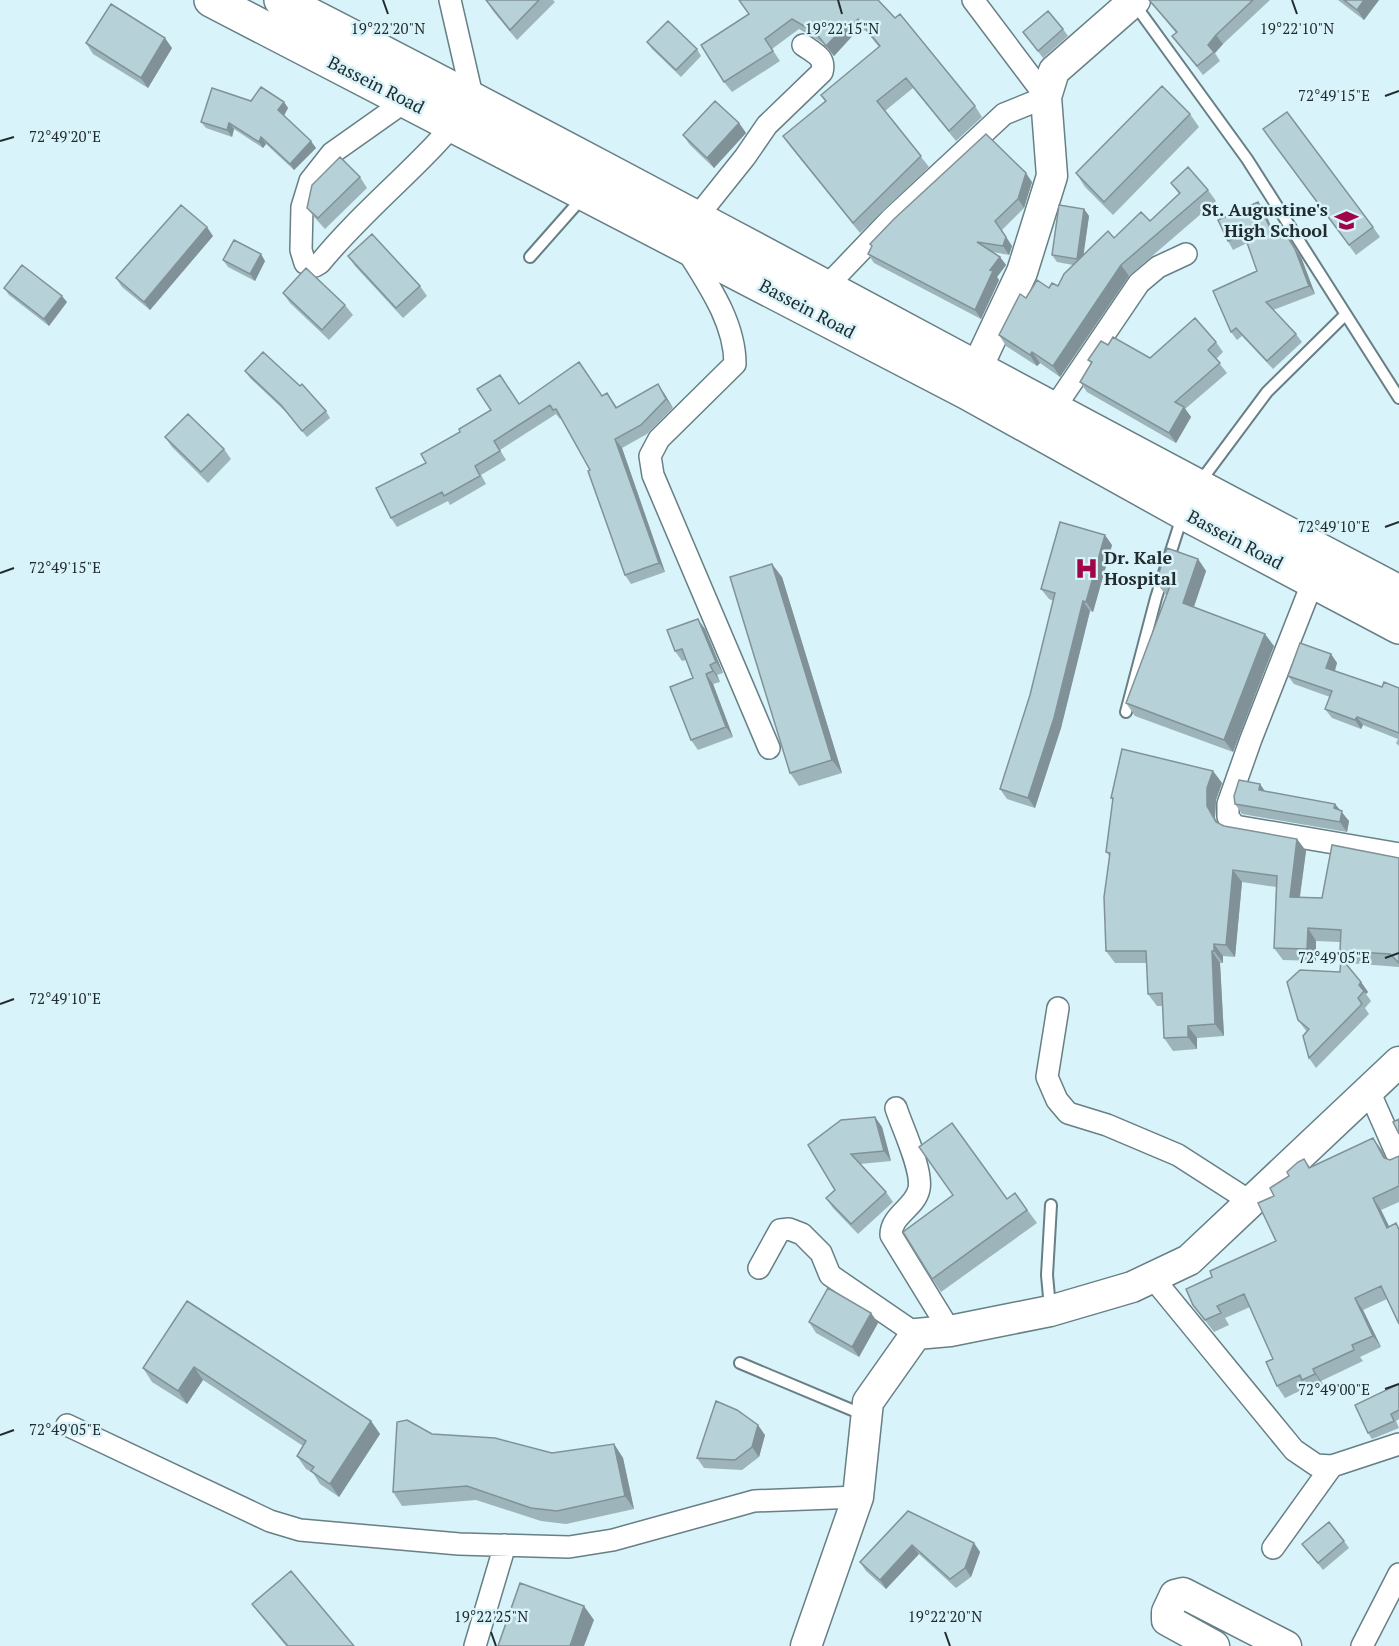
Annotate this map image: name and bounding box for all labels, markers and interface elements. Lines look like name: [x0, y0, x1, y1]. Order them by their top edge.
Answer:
text: 19°22'20"N: [351, 18, 425, 38]
text: 19°22'15"N: [805, 18, 879, 38]
text: 19°22'10"N: [1260, 18, 1334, 38]
street label: Bassein Road: [324, 49, 429, 119]
text: 72°49'15"E: [1298, 85, 1370, 105]
text: 72°49'20"E: [29, 126, 101, 146]
place label: St. Augustine's High School: [1202, 197, 1328, 242]
school or university icon: St. Augustine's High School: [1333, 207, 1359, 233]
street label: Bassein Road: [755, 273, 860, 343]
street label: Bassein Road: [1183, 504, 1288, 574]
text: 72°49'10"E: [1298, 516, 1370, 536]
place label: Dr. Kale Hospital: [1104, 545, 1177, 590]
hospital icon: Dr. Kale Hospital: [1073, 555, 1099, 581]
text: 72°49'15"E: [29, 557, 101, 577]
text: 72°49'05"E: [1298, 947, 1370, 967]
text: 72°49'10"E: [29, 988, 101, 1008]
text: 72°49'00"E: [1298, 1379, 1370, 1399]
text: 72°49'05"E: [29, 1419, 101, 1439]
text: 19°22'25"N: [454, 1606, 528, 1626]
text: 19°22'20"N: [908, 1606, 982, 1626]

